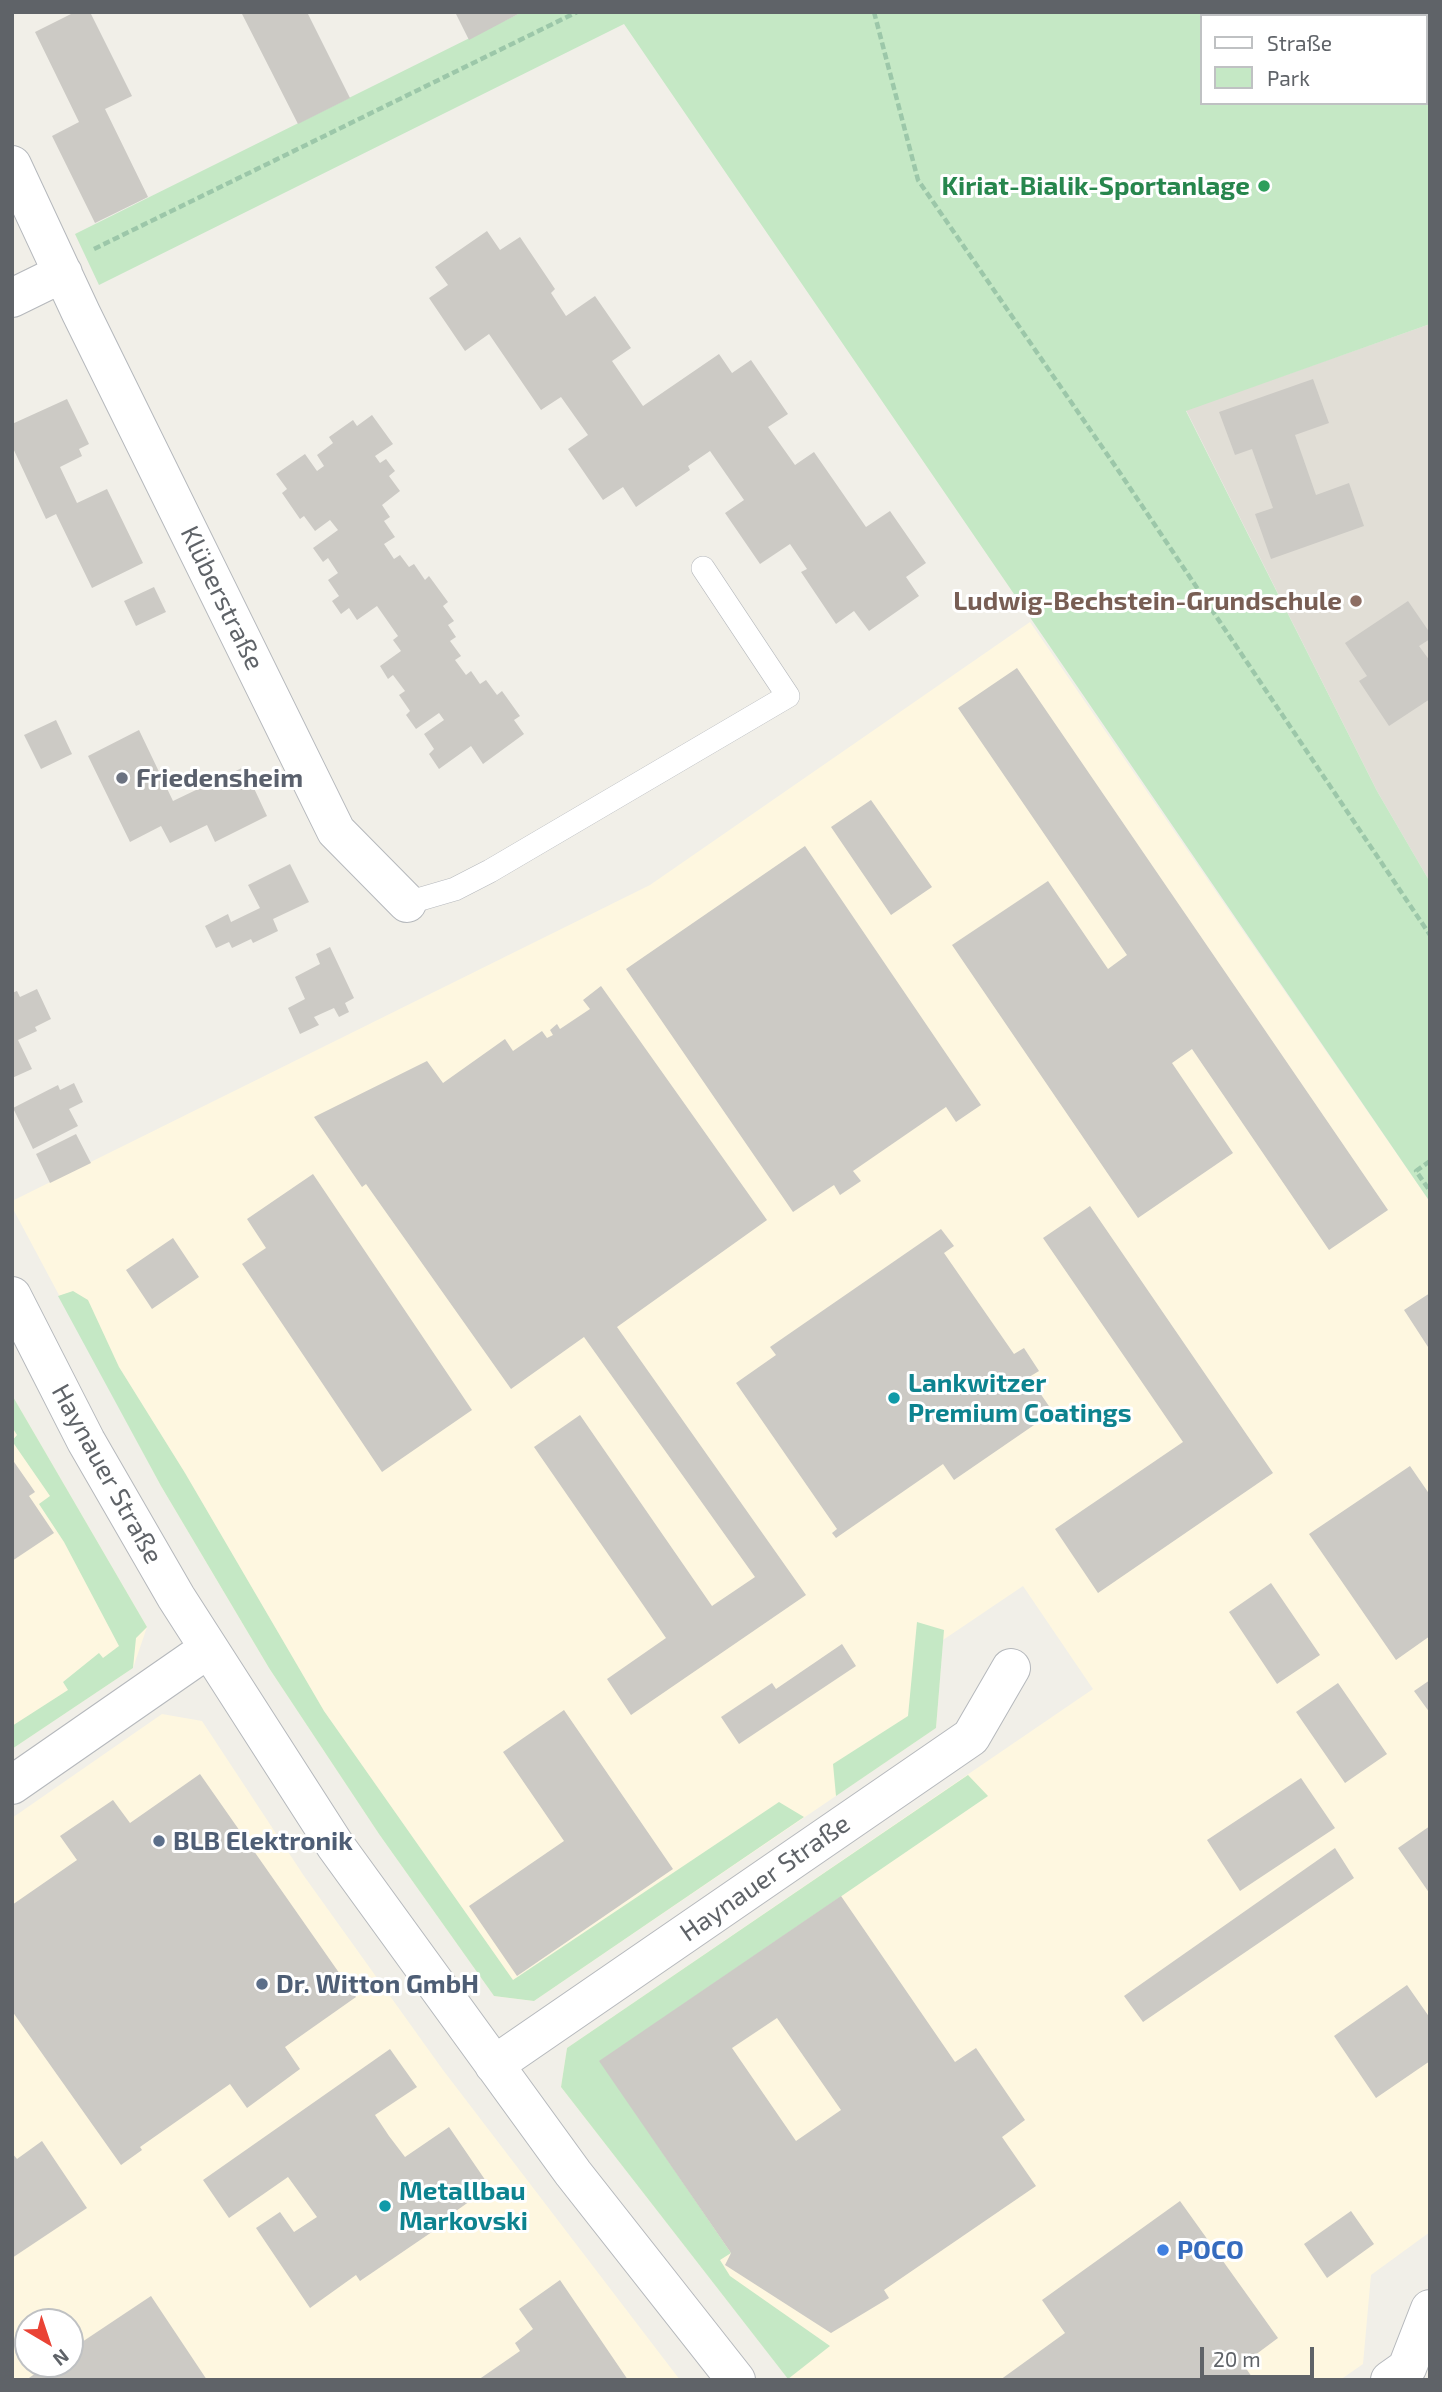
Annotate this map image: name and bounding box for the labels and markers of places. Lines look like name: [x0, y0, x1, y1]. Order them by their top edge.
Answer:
place label: Kiriat-Bialik-Sportanlage: [942, 170, 1250, 202]
marker: Kiriat-Bialik-Sportanlage: [1256, 178, 1272, 194]
place label: Ludwig-Bechstein-Grundschule: [953, 585, 1342, 617]
marker: Ludwig-Bechstein-Grundschule: [1348, 593, 1364, 609]
place label: Friedensheim: [136, 762, 303, 794]
marker: Friedensheim: [114, 770, 130, 786]
place label: Lankwitzer Premium Coatings: [908, 1367, 1131, 1428]
marker: Lankwitzer Premium Coatings: [886, 1390, 902, 1406]
place label: BLB Elektronik: [173, 1825, 353, 1857]
marker: BLB Elektronik: [151, 1833, 167, 1849]
place label: Dr. Witton GmbH: [276, 1968, 479, 2000]
marker: Dr. Witton GmbH: [254, 1976, 270, 1992]
place label: Metallbau Markovski: [399, 2175, 528, 2236]
marker: Metallbau Markovski: [377, 2198, 393, 2214]
place label: POCO: [1177, 2234, 1244, 2266]
marker: POCO: [1155, 2242, 1171, 2258]

